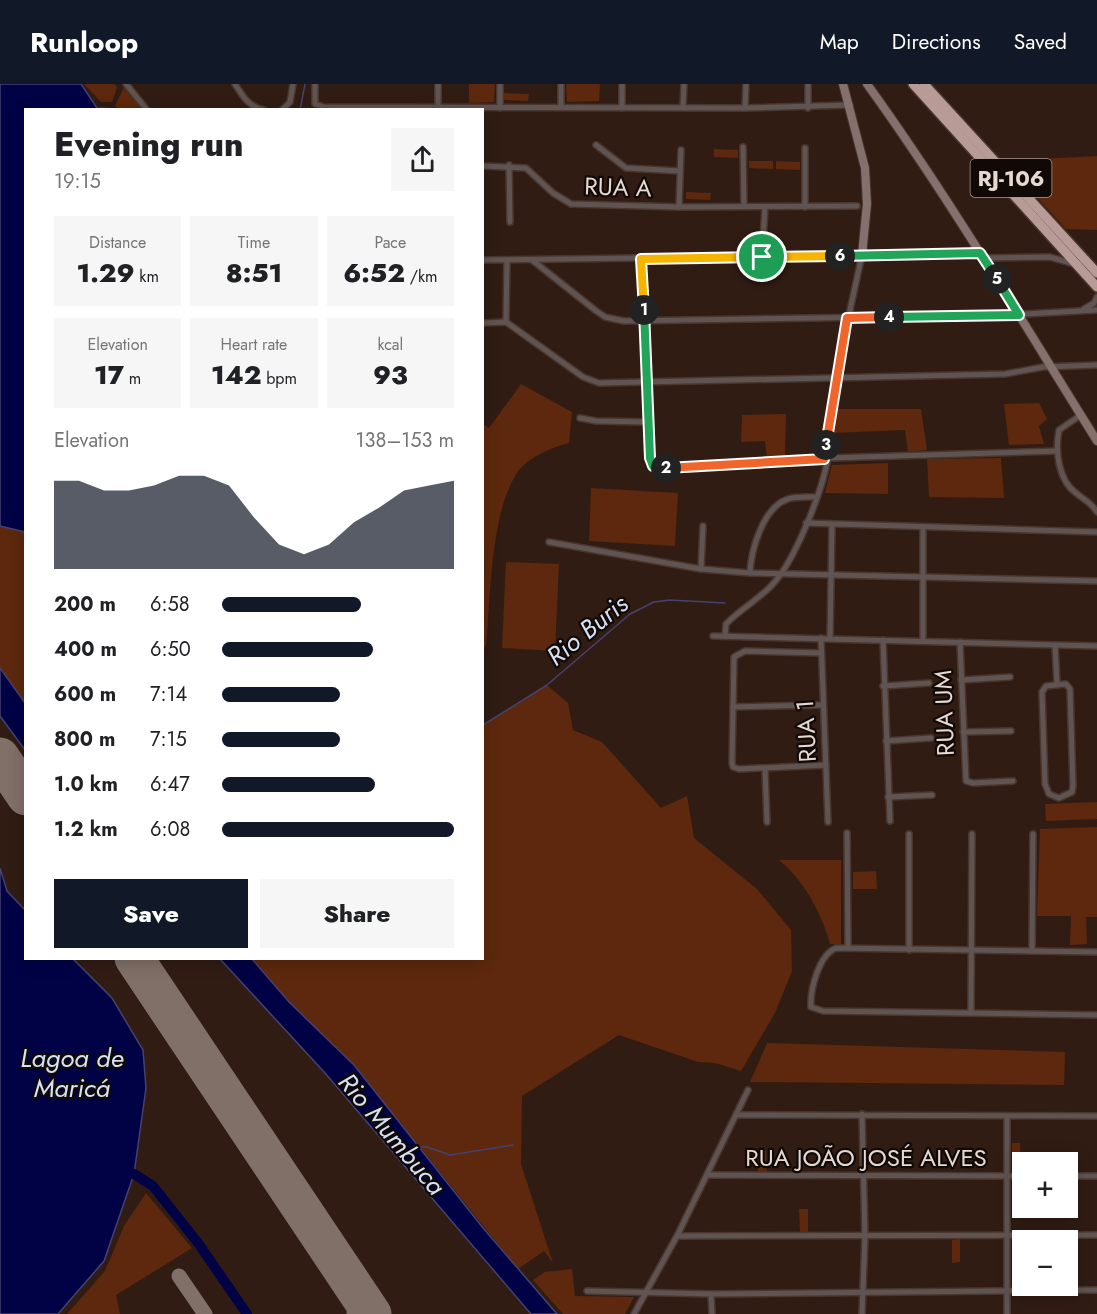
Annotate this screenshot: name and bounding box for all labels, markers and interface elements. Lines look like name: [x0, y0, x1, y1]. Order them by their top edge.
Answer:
text: Runloop: [30, 22, 138, 63]
text: Map: [820, 27, 859, 57]
text: Directions: [892, 27, 981, 57]
text: Saved: [1014, 27, 1067, 57]
text: Evening run: [54, 121, 244, 168]
button: share: [391, 128, 454, 191]
road number: RJ-106: [970, 159, 1052, 197]
text: 19:15: [54, 167, 101, 196]
street label: RUA A: [584, 168, 652, 206]
text: Distance: [89, 231, 146, 254]
text: Time: [238, 231, 270, 254]
text: Pace: [374, 231, 406, 254]
pin: [736, 231, 787, 282]
icon: arrive: [745, 240, 778, 273]
pin: 6: [825, 241, 855, 271]
text: 6: [835, 244, 845, 267]
text: 1.29: [76, 254, 135, 292]
text: 8:51: [226, 254, 282, 292]
text: 6:52: [343, 254, 405, 292]
pin: 5: [982, 264, 1012, 294]
text: km: [135, 265, 159, 288]
text: /km: [405, 265, 438, 288]
text: 5: [992, 267, 1002, 290]
pin: 1: [629, 295, 659, 325]
text: 1: [640, 298, 648, 321]
pin: 4: [874, 302, 904, 332]
text: 4: [883, 305, 895, 328]
text: Elevation: [87, 333, 148, 356]
text: Heart rate: [221, 333, 287, 356]
text: kcal: [377, 333, 403, 356]
text: 17: [94, 356, 124, 394]
text: 142: [211, 356, 261, 394]
text: 93: [373, 356, 408, 394]
text: m: [124, 367, 141, 390]
text: bpm: [261, 367, 297, 390]
text: Elevation: [54, 426, 129, 455]
text: 138–153 m: [356, 426, 454, 455]
pin: 3: [811, 430, 841, 460]
text: 3: [821, 433, 831, 456]
pin: 2: [651, 453, 681, 483]
text: 2: [661, 456, 671, 479]
water label: Rio Buris: [538, 585, 637, 675]
text: 200 m: [54, 590, 116, 619]
text: 6:58: [150, 590, 190, 619]
text: 400 m: [54, 635, 117, 664]
text: 6:50: [150, 635, 191, 664]
street label: RUA UM: [925, 669, 963, 757]
text: 600 m: [54, 680, 116, 709]
text: 7:14: [150, 680, 187, 709]
street label: RUA 1: [787, 699, 825, 763]
text: 800 m: [54, 725, 115, 754]
text: 7:15: [150, 725, 187, 754]
text: 1.0 km: [54, 770, 118, 799]
text: 6:47: [150, 770, 190, 799]
text: 1.2 km: [54, 815, 118, 844]
text: 6:08: [150, 815, 190, 844]
button: Save: [54, 879, 248, 948]
button: Share: [260, 879, 454, 948]
water label: Lagoa de Maricá: [20, 1039, 124, 1107]
water label: Rio Mumbuca: [329, 1064, 455, 1204]
street label: RUA JOÃO JOSÉ ALVES: [745, 1140, 987, 1175]
map controls: [1012, 1152, 1078, 1296]
button: +: [1012, 1152, 1078, 1218]
button: −: [1012, 1230, 1078, 1296]

